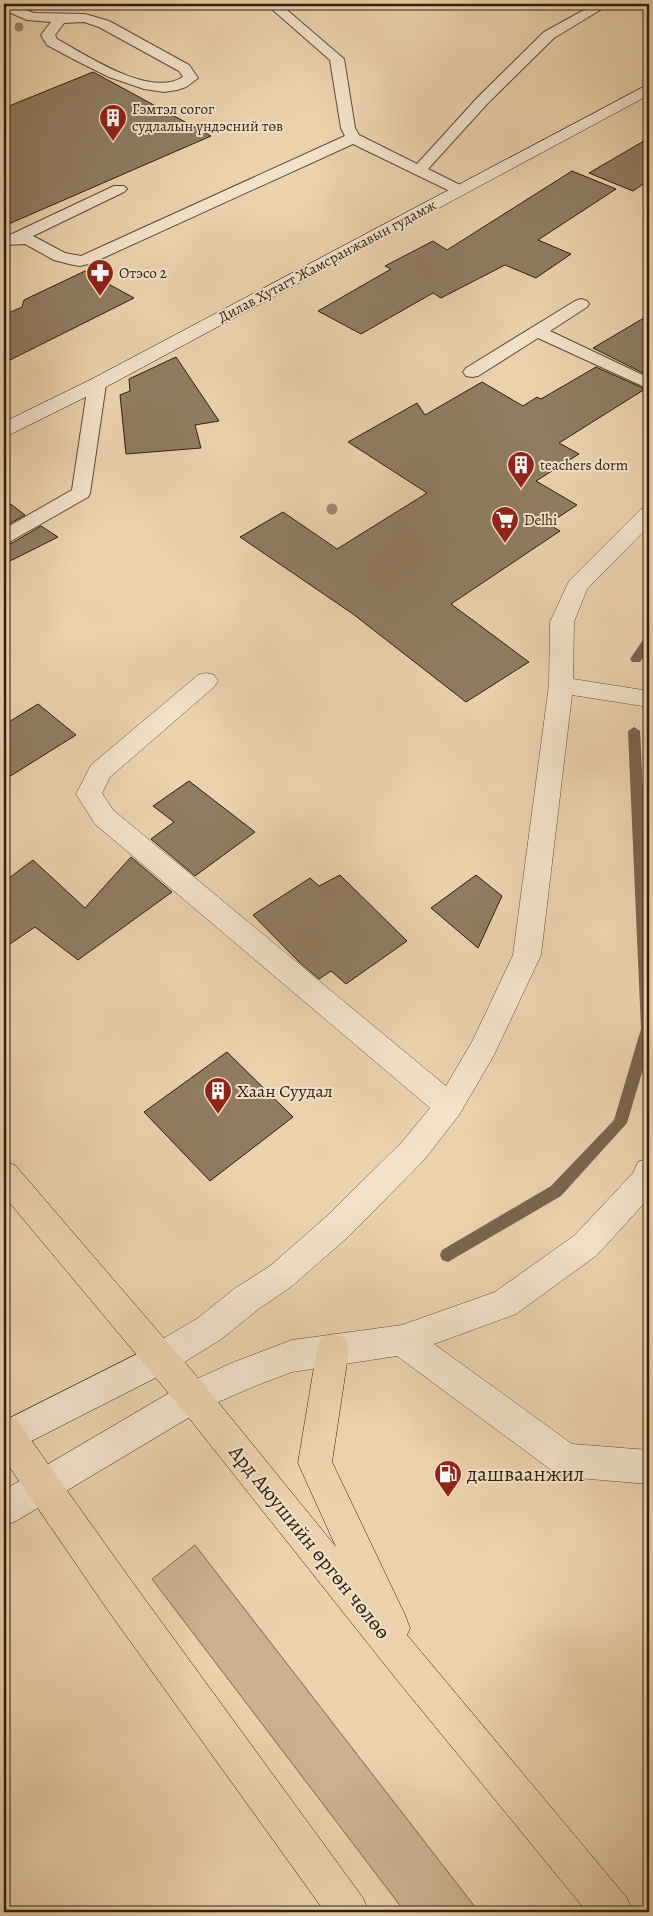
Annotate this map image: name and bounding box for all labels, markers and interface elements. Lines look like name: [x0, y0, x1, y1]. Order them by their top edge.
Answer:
place label: Гэмтэл согог судлалын үндэсний төв: [132, 99, 283, 136]
building icon: Гэмтэл согог судлалын үндэсний төв: [98, 103, 128, 142]
street label: Дилав Хутагт Жамсранжавын гудамж: [214, 195, 440, 327]
pharmacy icon: Отэсо 2: [85, 258, 115, 297]
place label: Отэсо 2: [119, 263, 167, 283]
building icon: teachers dorm: [506, 450, 536, 489]
place label: teachers dorm: [540, 455, 629, 475]
supermarket icon: Delhi: [490, 505, 520, 544]
place label: Delhi: [524, 510, 557, 530]
building icon: Хаан Суудал: [203, 1076, 233, 1115]
place label: Хаан Суудал: [237, 1079, 333, 1103]
street label: Ард Аюушийн өргөн чөлөө: [222, 1438, 397, 1645]
fuel station icon: дашваанжил: [433, 1459, 463, 1498]
place label: дашваанжил: [466, 1460, 584, 1488]

